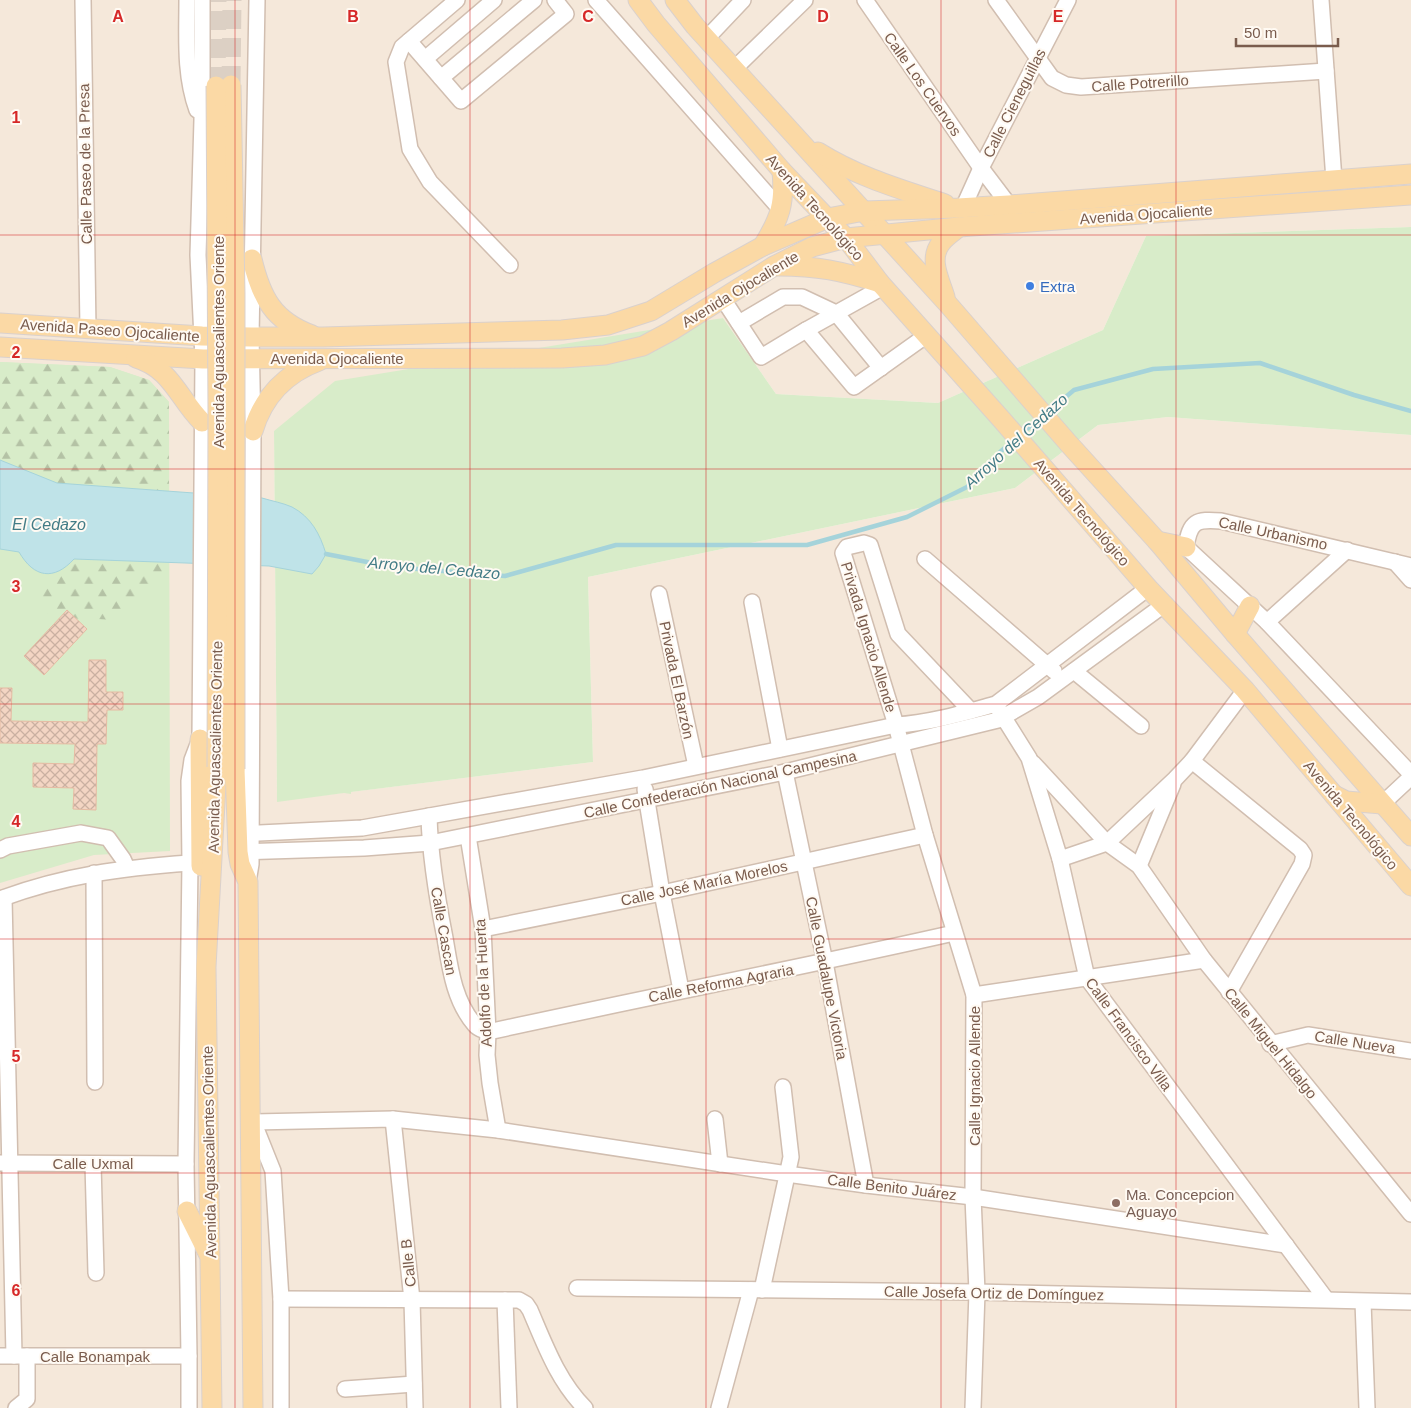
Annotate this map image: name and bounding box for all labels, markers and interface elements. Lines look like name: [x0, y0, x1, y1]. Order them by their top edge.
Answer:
text: A: [112, 8, 124, 25]
text: B: [347, 8, 359, 25]
text: C: [582, 8, 594, 25]
text: D: [817, 8, 829, 25]
text: E: [1053, 8, 1064, 25]
scale bar: [1236, 15, 1338, 47]
text: 50 m: [1244, 24, 1277, 41]
street label: Calle Los Cuervos: [881, 29, 965, 139]
street label: Calle Cieneguillas: [979, 46, 1049, 160]
street label: Calle Potrerillo: [1091, 71, 1189, 95]
street label: Calle Paseo de la Presa: [75, 83, 95, 245]
text: 1: [12, 109, 21, 126]
street label: Avenida Tecnológico: [763, 150, 867, 264]
street label: Avenida Ojocaliente: [1079, 201, 1213, 227]
street label: Avenida Aguascalientes Oriente: [210, 236, 227, 448]
street label: Avenida Ojocaliente: [679, 247, 801, 331]
place label: Extra: [1040, 278, 1076, 295]
marker: Extra: [1024, 280, 1036, 292]
street label: Avenida Paseo Ojocaliente: [20, 315, 200, 345]
text: 2: [12, 344, 21, 361]
street label: Avenida Ojocaliente: [270, 350, 404, 367]
water label: Arroyo del Cedazo: [960, 390, 1071, 492]
street label: Avenida Tecnológico: [1031, 455, 1133, 569]
street label: Calle Urbanismo: [1217, 513, 1329, 553]
water label: El Cedazo: [12, 516, 86, 533]
water label: Arroyo del Cedazo: [366, 554, 501, 582]
street label: Privada Ignacio Allende: [838, 560, 900, 714]
text: 3: [12, 578, 21, 595]
street label: Privada El Barzón: [656, 620, 698, 740]
street label: Avenida Aguascalientes Oriente: [205, 641, 225, 853]
street label: Calle Confederación Nacional Campesina: [582, 747, 859, 821]
street label: Avenida Tecnológico: [1300, 757, 1402, 873]
text: 4: [12, 813, 21, 830]
street label: Calle José María Morelos: [619, 857, 789, 909]
street label: Calle Cascan: [428, 886, 460, 976]
street label: Calle Guadalupe Victoria: [803, 895, 851, 1062]
street label: Adolfo de la Huerta: [471, 918, 495, 1048]
street label: Calle Reforma Agraria: [647, 960, 796, 1005]
street label: Calle Francisco Villa: [1082, 974, 1176, 1094]
street label: Calle Miguel Hidalgo: [1221, 984, 1321, 1102]
street label: Calle Ignacio Allende: [966, 1006, 983, 1146]
street label: Calle Nueva: [1313, 1027, 1397, 1057]
street label: Avenida Aguascalientes Oriente: [199, 1046, 219, 1258]
text: 5: [12, 1048, 21, 1065]
street label: Calle Uxmal: [53, 1155, 133, 1172]
street label: Calle Benito Juárez: [826, 1171, 958, 1203]
place label: Ma. Concepcion Aguayo: [1126, 1186, 1234, 1220]
marker: Ma. Concepcion Aguayo: [1110, 1197, 1122, 1209]
street label: Calle B: [397, 1238, 419, 1288]
text: 6: [12, 1282, 21, 1299]
street label: Calle Josefa Ortiz de Domínguez: [884, 1283, 1104, 1303]
street label: Calle Bonampak: [40, 1348, 151, 1365]

